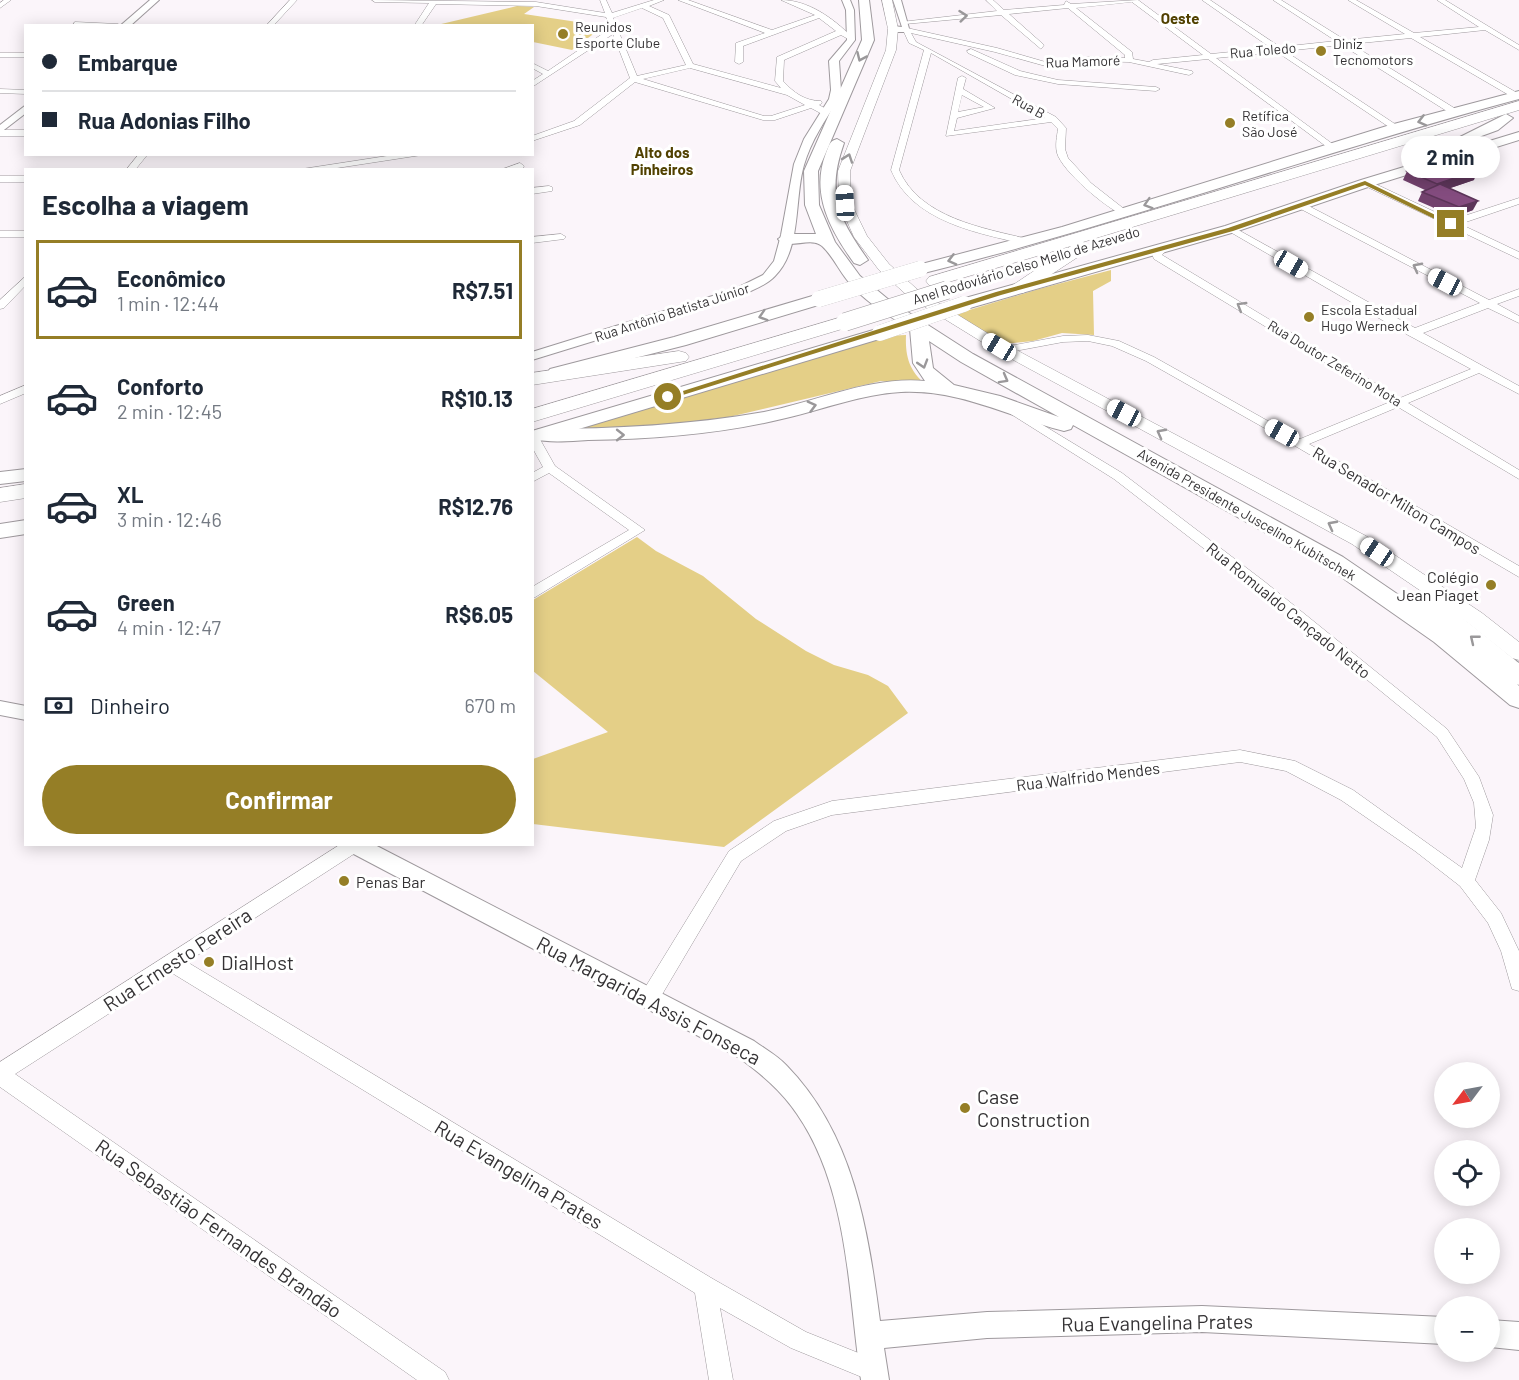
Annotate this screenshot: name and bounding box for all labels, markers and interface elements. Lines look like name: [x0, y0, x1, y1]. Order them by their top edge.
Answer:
district label: Oeste: [1161, 9, 1199, 27]
one-way arrow: [959, 10, 968, 23]
place label: Reunidos Esporte Clube: [575, 18, 660, 51]
marker: Reunidos Esporte Clube: [556, 27, 570, 41]
place label: Diniz Tecnomotors: [1333, 35, 1413, 68]
street label: Rua Toledo: [1229, 39, 1297, 61]
marker: Diniz Tecnomotors: [1314, 44, 1328, 58]
text: Embarque: [78, 49, 178, 75]
one-way arrow: [856, 50, 868, 61]
street label: Rua Mamoré: [1045, 51, 1121, 71]
street label: Rua B: [1010, 90, 1048, 122]
text: Rua Adonias Filho: [78, 107, 251, 133]
place label: Retífica São José: [1242, 107, 1298, 140]
one-way arrow: [1417, 113, 1427, 126]
marker: Retífica São José: [1223, 116, 1237, 130]
callout: 2 min: [1402, 137, 1500, 179]
district label: Alto dos Pinheiros: [631, 143, 694, 178]
text: 2 min: [1427, 145, 1474, 169]
one-way arrow: [841, 153, 854, 164]
car: [835, 185, 855, 221]
text: Escolha a viagem: [42, 188, 249, 220]
one-way arrow: [1143, 197, 1154, 210]
route end: [1437, 210, 1464, 237]
street label: Anel Rodoviário Celso Mello de Azevedo: [910, 222, 1142, 308]
car: [1271, 247, 1311, 281]
one-way arrow: [947, 253, 958, 265]
icon: car: [45, 263, 99, 317]
one-way arrow: [1412, 263, 1423, 274]
text: Econômico: [117, 265, 226, 291]
car: [1425, 266, 1465, 298]
text: R$7.51: [452, 277, 513, 303]
street label: Rua Antônio Batista Júnior: [592, 279, 752, 345]
text: 1 min · 12:44: [117, 291, 219, 315]
place label: Escola Estadual Hugo Werneck: [1321, 301, 1417, 334]
one-way arrow: [1237, 302, 1247, 314]
one-way arrow: [758, 309, 769, 321]
marker: Escola Estadual Hugo Werneck: [1302, 310, 1316, 324]
street label: Rua Doutor Zeferino Mota: [1265, 316, 1405, 410]
car: [979, 330, 1019, 364]
one-way arrow: [916, 358, 928, 368]
icon: car: [45, 371, 99, 425]
one-way arrow: [998, 371, 1008, 383]
text: Conforto: [117, 373, 204, 399]
route start: [654, 383, 681, 410]
text: R$10.13: [441, 385, 513, 411]
car: [1104, 397, 1144, 429]
text: 2 min · 12:45: [117, 399, 222, 423]
one-way arrow: [807, 400, 817, 413]
car: [1262, 416, 1302, 450]
one-way arrow: [615, 429, 624, 441]
one-way arrow: [1156, 429, 1167, 440]
street label: Rua Senador Milton Campos: [1310, 442, 1484, 558]
street label: Avenida Presidente Juscelino Kubitschek: [1135, 444, 1359, 584]
icon: car: [45, 479, 99, 533]
text: XL: [117, 481, 143, 507]
text: R$12.76: [438, 493, 513, 519]
text: 3 min · 12:46: [117, 507, 222, 531]
one-way arrow: [1328, 521, 1338, 532]
car: [1357, 534, 1397, 570]
street label: Rua Romualdo Cançado Netto: [1203, 538, 1375, 682]
place label: Colégio Jean Piaget: [1397, 567, 1479, 604]
marker: Colégio Jean Piaget: [1484, 578, 1498, 592]
icon: car: [45, 587, 99, 641]
text: Green: [117, 589, 175, 615]
text: R$6.05: [445, 601, 513, 627]
text: 4 min · 12:47: [117, 615, 221, 639]
one-way arrow: [1470, 635, 1481, 646]
icon: cash: [42, 689, 75, 722]
text: Dinheiro: [90, 692, 170, 718]
text: 670 m: [464, 693, 516, 717]
street label: Rua Walfrido Mendes: [1015, 758, 1161, 794]
button: Confirmar: [42, 765, 516, 834]
place label: Penas Bar: [356, 872, 426, 891]
marker: Penas Bar: [337, 874, 351, 888]
street label: Rua Ernesto Pereira: [98, 902, 256, 1016]
street label: Rua Margarida Assis Fonseca: [533, 931, 765, 1069]
place label: DialHost: [221, 950, 294, 974]
marker: DialHost: [202, 955, 216, 969]
north arrow: [1434, 1062, 1500, 1128]
map controls: [1434, 1062, 1500, 1362]
place label: Case Construction: [977, 1084, 1090, 1131]
marker: Case Construction: [958, 1101, 972, 1115]
street label: Rua Evangelina Prates: [431, 1114, 607, 1234]
street label: Rua Sebastião Fernandes Brandão: [91, 1133, 347, 1323]
button: locate: [1434, 1140, 1500, 1206]
button: +: [1434, 1218, 1500, 1284]
button: −: [1434, 1296, 1500, 1362]
street label: Rua Evangelina Prates: [1061, 1308, 1253, 1336]

